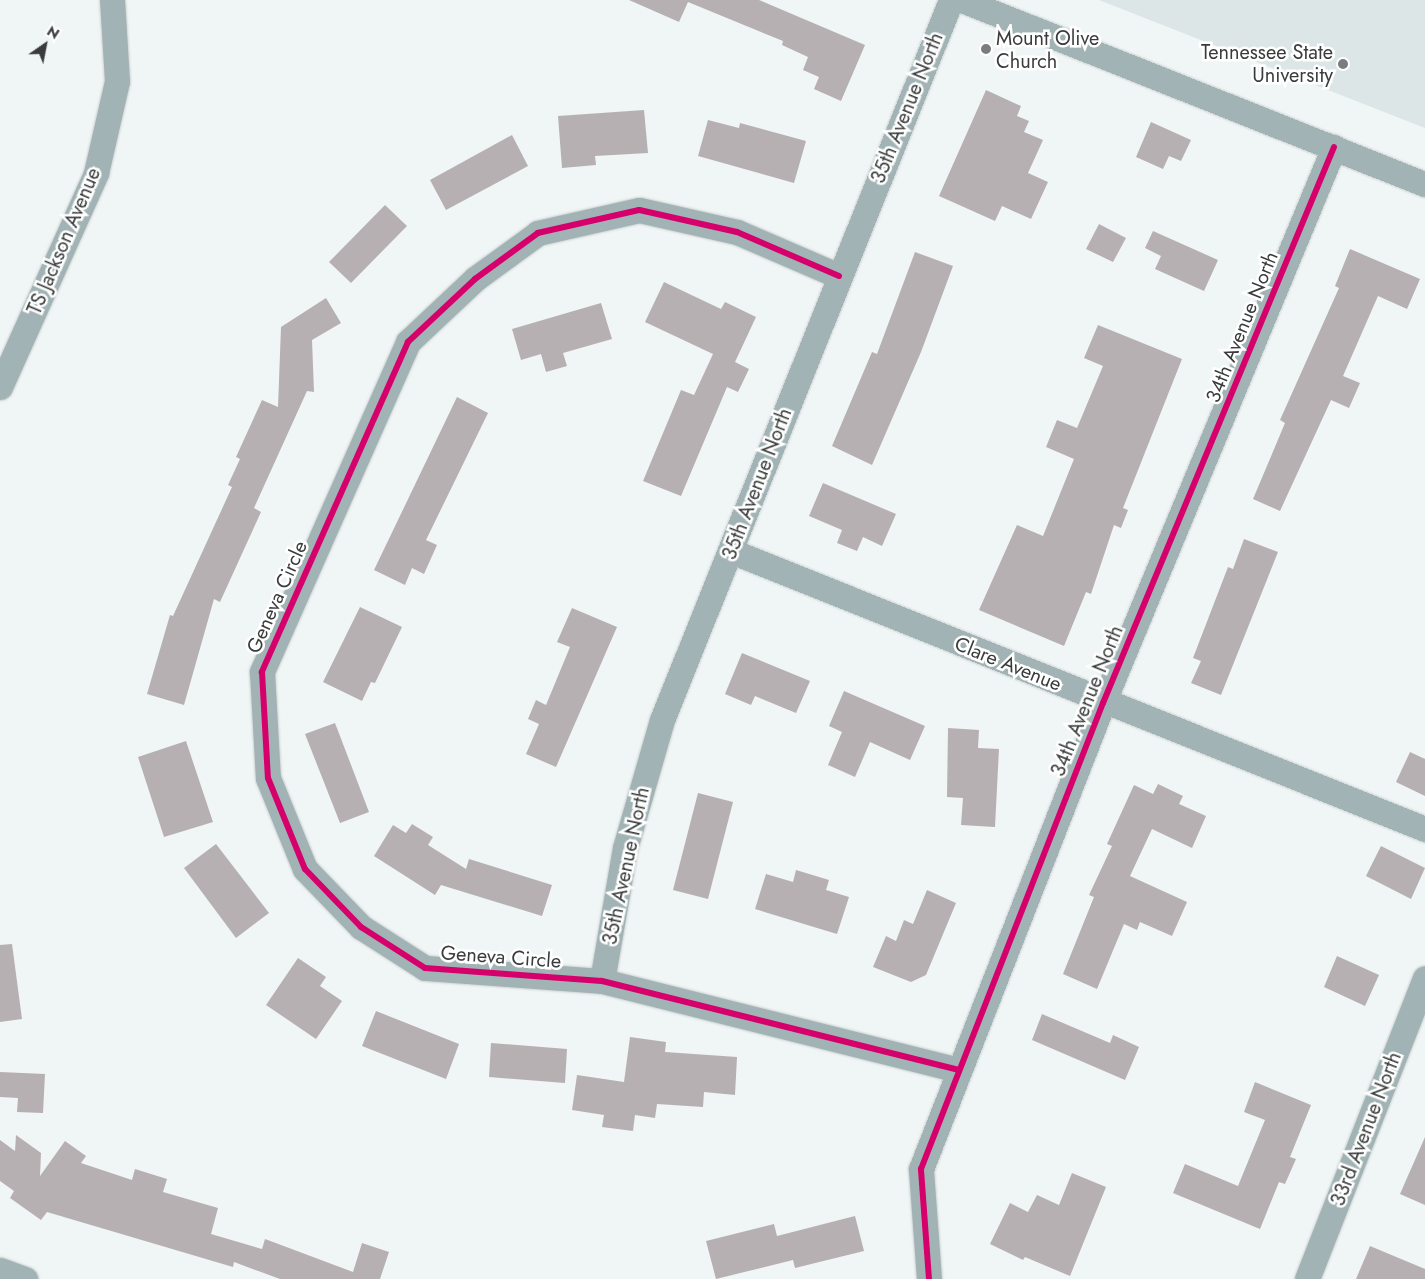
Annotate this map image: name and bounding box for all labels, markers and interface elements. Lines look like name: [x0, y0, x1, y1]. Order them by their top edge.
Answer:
north arrow: [20, 20, 70, 70]
text: N: [43, 21, 63, 44]
place label: Mount Olive Church: [996, 26, 1099, 73]
street label: 35th Avenue North: [866, 29, 948, 187]
place label: Tennessee State University: [1201, 40, 1333, 87]
marker: Mount Olive Church: [980, 43, 992, 55]
marker: Tennessee State University: [1337, 58, 1349, 70]
street label: TS Jackson Avenue: [22, 164, 106, 318]
street label: 34th Avenue North: [1201, 248, 1283, 406]
street label: 35th Avenue North: [717, 405, 797, 563]
street label: Geneva Circle: [242, 537, 312, 657]
street label: 34th Avenue North: [1046, 622, 1128, 780]
street label: Clare Avenue: [951, 632, 1065, 696]
street label: 35th Avenue North: [598, 785, 654, 947]
street label: Geneva Circle: [440, 941, 562, 973]
street label: 33rd Avenue North: [1326, 1049, 1406, 1209]

